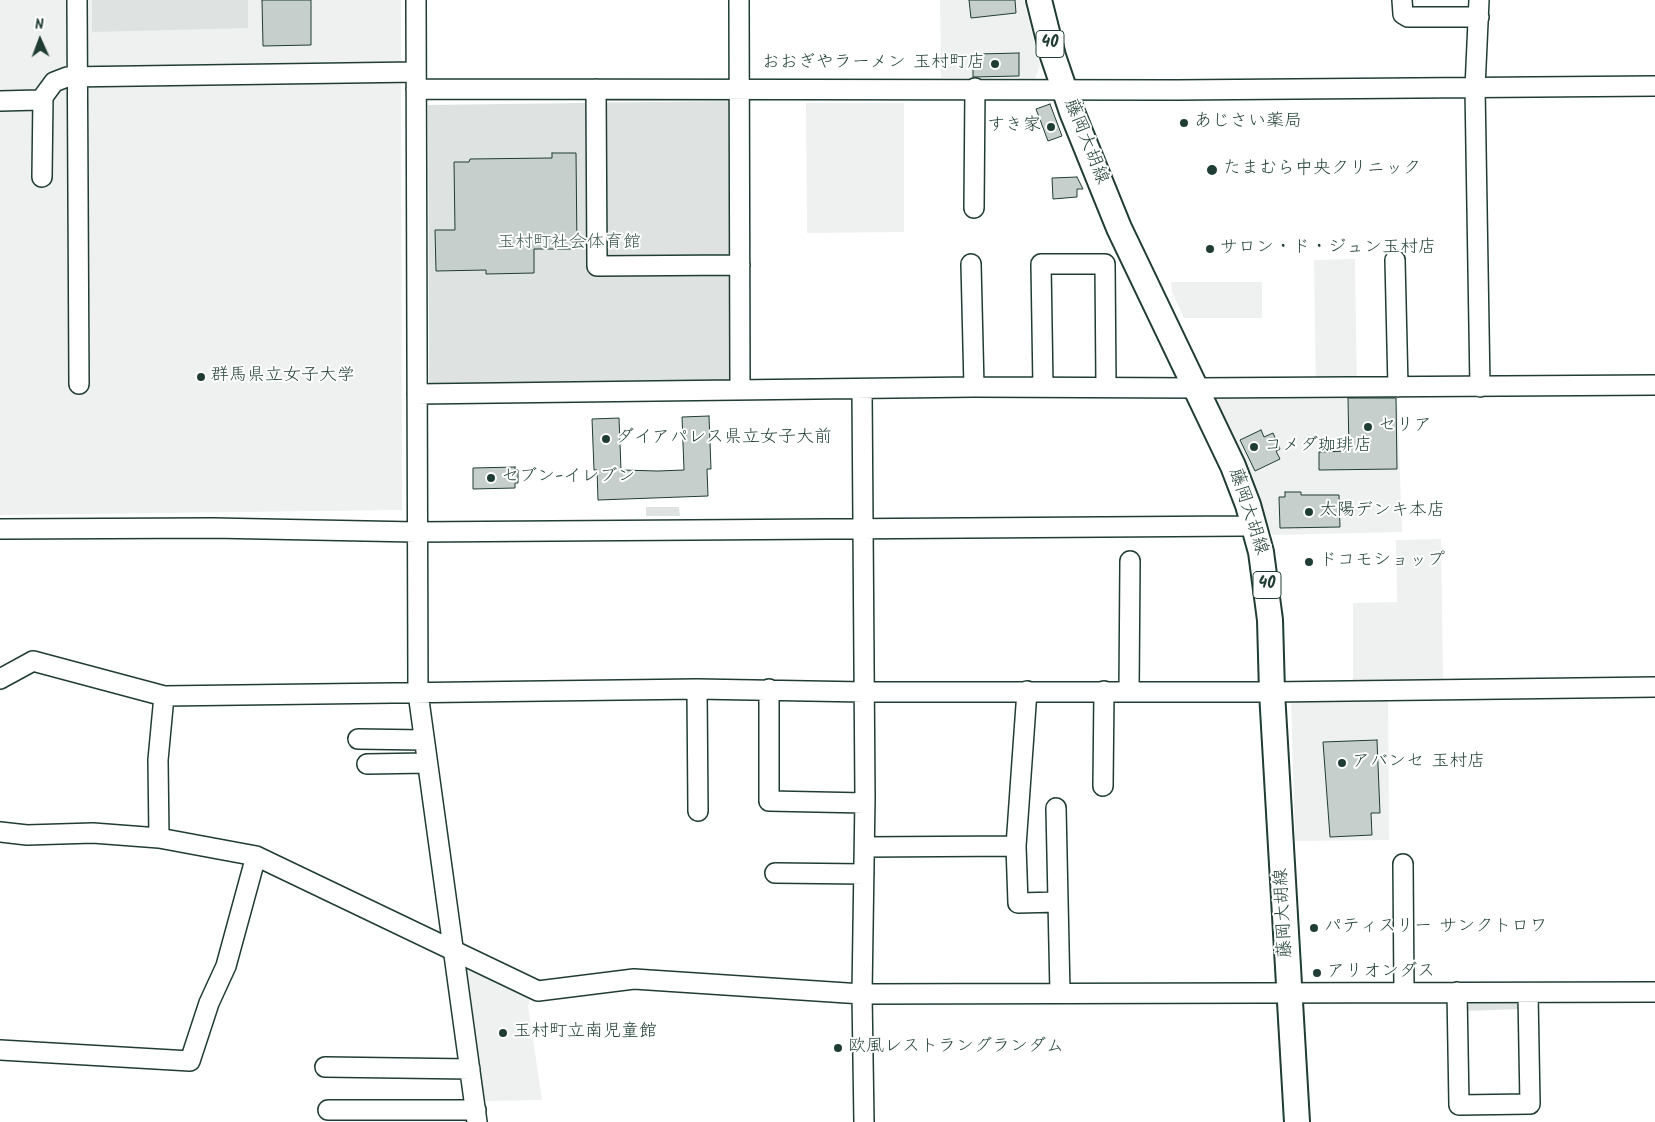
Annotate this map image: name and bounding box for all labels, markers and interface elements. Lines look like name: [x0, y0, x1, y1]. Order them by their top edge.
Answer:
text: N: [35, 14, 44, 36]
north arrow: [15, 15, 65, 65]
road number: 40: [1036, 31, 1064, 58]
place label: おおぎやラーメン 玉村町店: [762, 53, 985, 75]
marker: おおぎやラーメン 玉村町店: [989, 58, 1001, 70]
street label: 藤岡大胡線: [1058, 96, 1112, 188]
place label: あじさい薬局: [1194, 112, 1302, 134]
place label: すき家: [987, 116, 1041, 138]
marker: あじさい薬局: [1178, 117, 1190, 129]
marker: すき家: [1045, 121, 1057, 133]
place label: たまむら中央クリニック: [1223, 159, 1421, 181]
marker: たまむら中央クリニック: [1205, 163, 1219, 177]
park label: 玉村町社会体育館: [497, 233, 641, 255]
place label: サロン・ド・ジュン玉村店: [1220, 238, 1436, 260]
marker: サロン・ド・ジュン玉村店: [1204, 243, 1216, 255]
place label: 群馬県立女子大学: [211, 366, 355, 388]
marker: 群馬県立女子大学: [195, 371, 207, 383]
place label: セリア: [1378, 416, 1432, 438]
marker: セリア: [1362, 421, 1374, 433]
place label: ダイアパレス県立女子大前: [616, 428, 832, 450]
marker: ダイアパレス県立女子大前: [600, 433, 612, 445]
place label: コメダ珈琲店: [1264, 436, 1372, 458]
marker: コメダ珈琲店: [1248, 441, 1260, 453]
street label: 藤岡大胡線: [1223, 466, 1271, 558]
place label: セブン-イレブン: [501, 467, 635, 489]
marker: セブン-イレブン: [485, 472, 497, 484]
place label: 太陽デンキ本店: [1319, 501, 1445, 523]
marker: 太陽デンキ本店: [1303, 506, 1315, 518]
place label: ドコモショップ: [1319, 551, 1445, 573]
marker: ドコモショップ: [1303, 556, 1315, 568]
road number: 40: [1253, 572, 1281, 598]
place label: アバンセ 玉村店: [1352, 752, 1485, 774]
marker: アバンセ 玉村店: [1336, 757, 1348, 769]
street label: 藤岡大胡線: [1272, 867, 1298, 959]
place label: パティスリー サンクトロワ: [1324, 917, 1547, 939]
marker: パティスリー サンクトロワ: [1308, 922, 1320, 934]
place label: アリオンダス: [1327, 962, 1435, 984]
marker: アリオンダス: [1311, 967, 1323, 979]
place label: 玉村町立南児童館: [513, 1022, 657, 1044]
marker: 玉村町立南児童館: [497, 1027, 509, 1039]
place label: 欧風レストラングランダム: [848, 1037, 1064, 1059]
marker: 欧風レストラングランダム: [832, 1042, 844, 1054]

